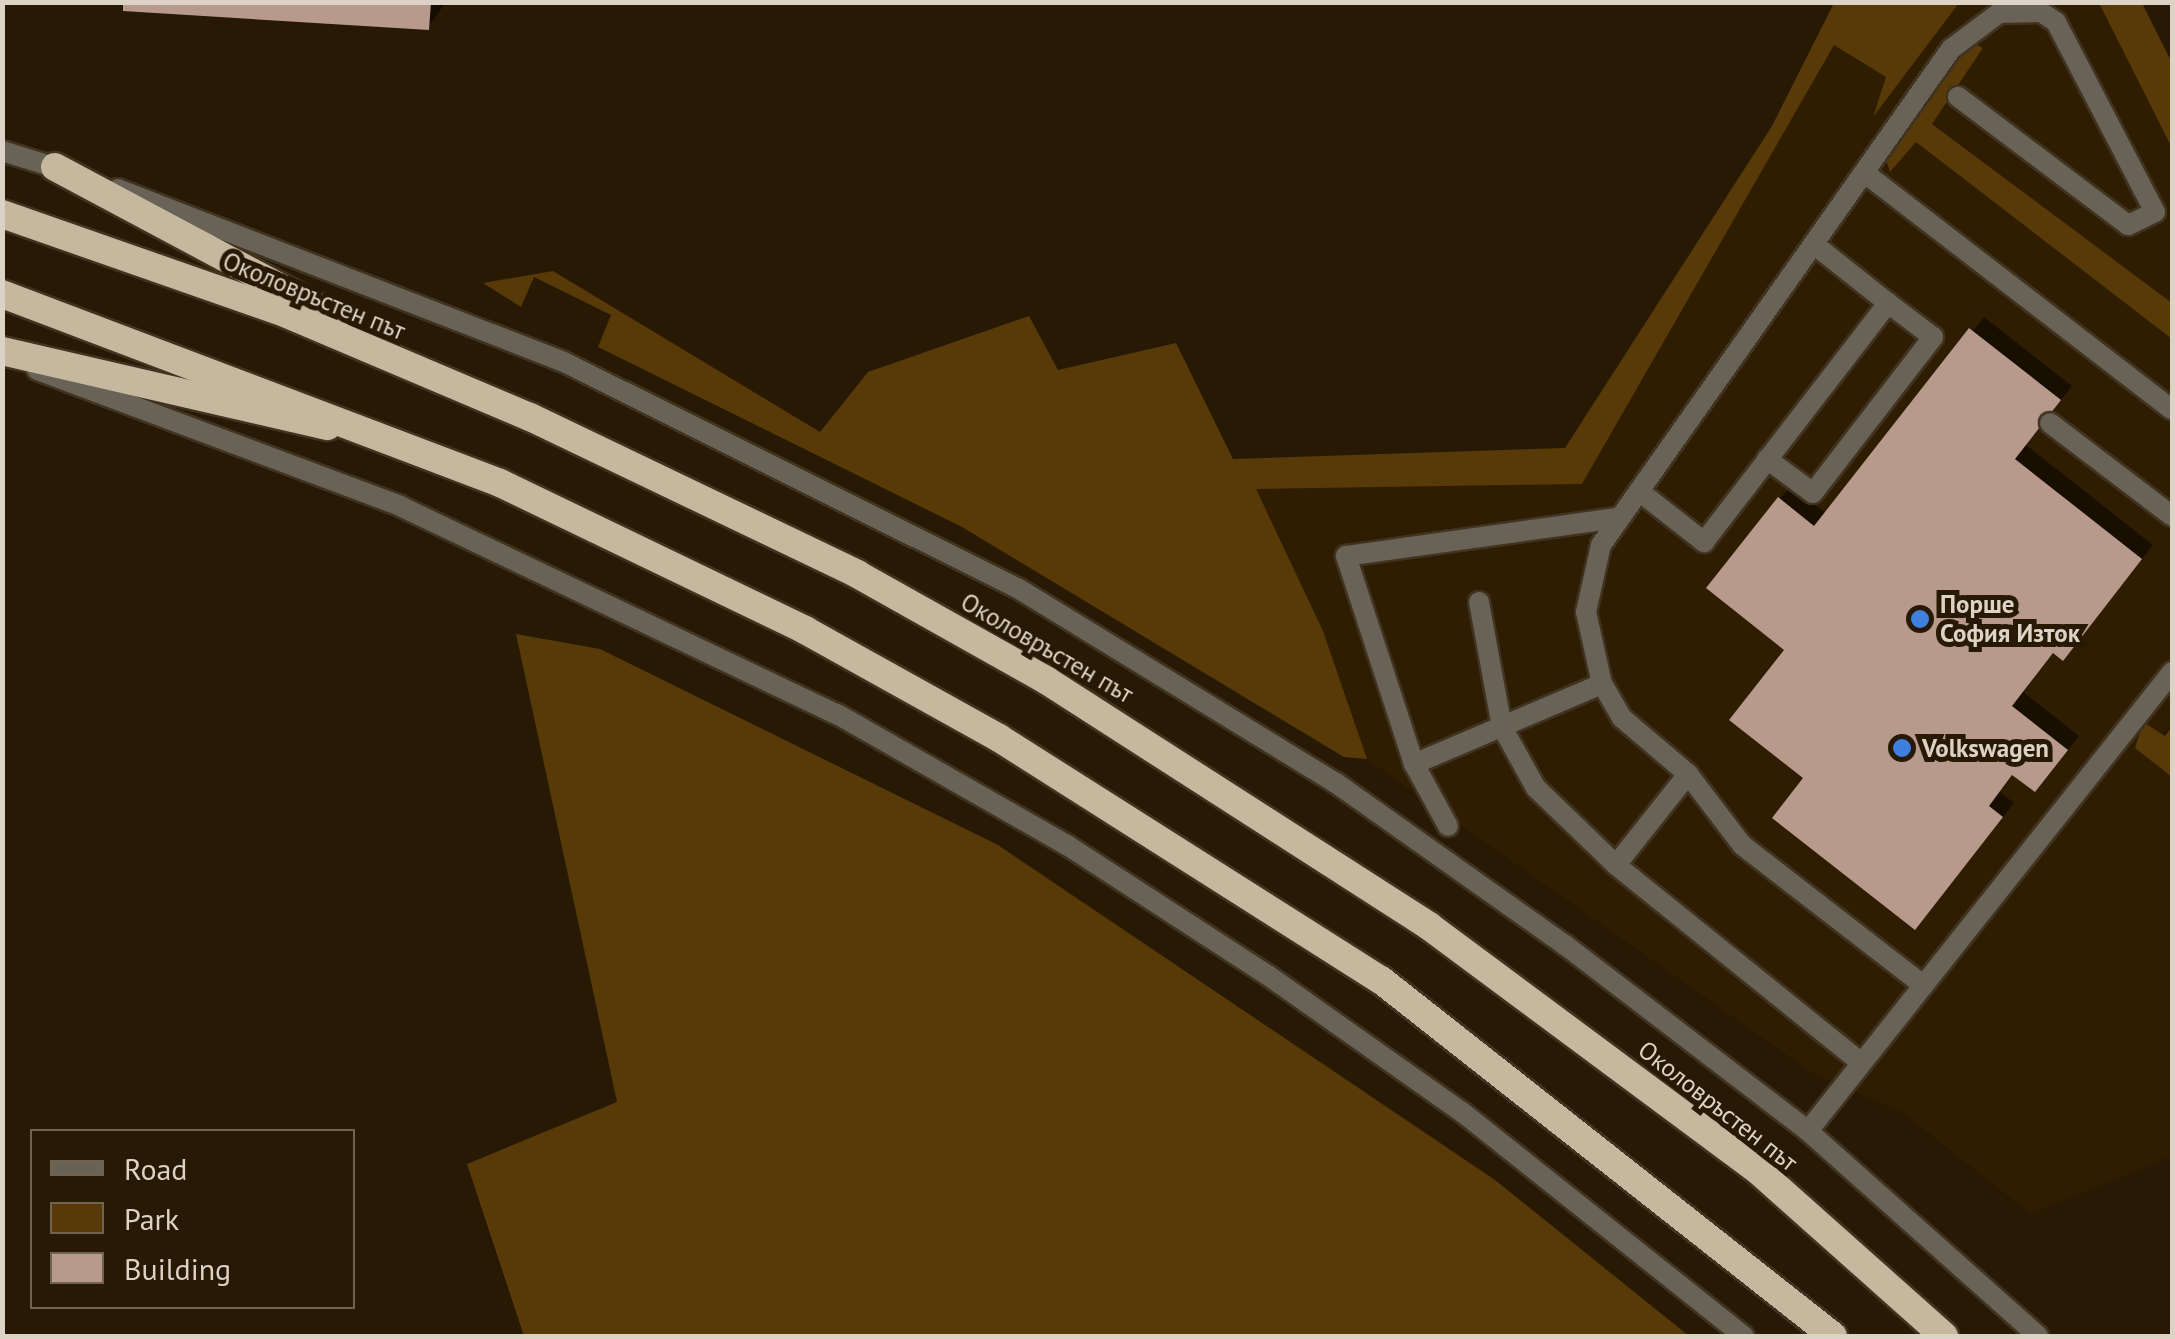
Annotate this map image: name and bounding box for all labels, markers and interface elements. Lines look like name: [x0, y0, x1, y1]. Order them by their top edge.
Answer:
street label: Околовръстен път: [218, 246, 410, 346]
street label: Околовръстен път: [956, 587, 1138, 709]
place label: Порше София Изток: [1940, 590, 2080, 649]
marker: Порше София Изток: [1909, 608, 1931, 630]
place label: Volkswagen: [1922, 733, 2049, 763]
marker: Volkswagen: [1891, 737, 1913, 759]
street label: Околовръстен път: [1632, 1034, 1804, 1178]
legend: [30, 1129, 355, 1309]
text: Road: [124, 1149, 188, 1188]
text: Park: [124, 1199, 179, 1238]
text: Building: [124, 1249, 231, 1288]

